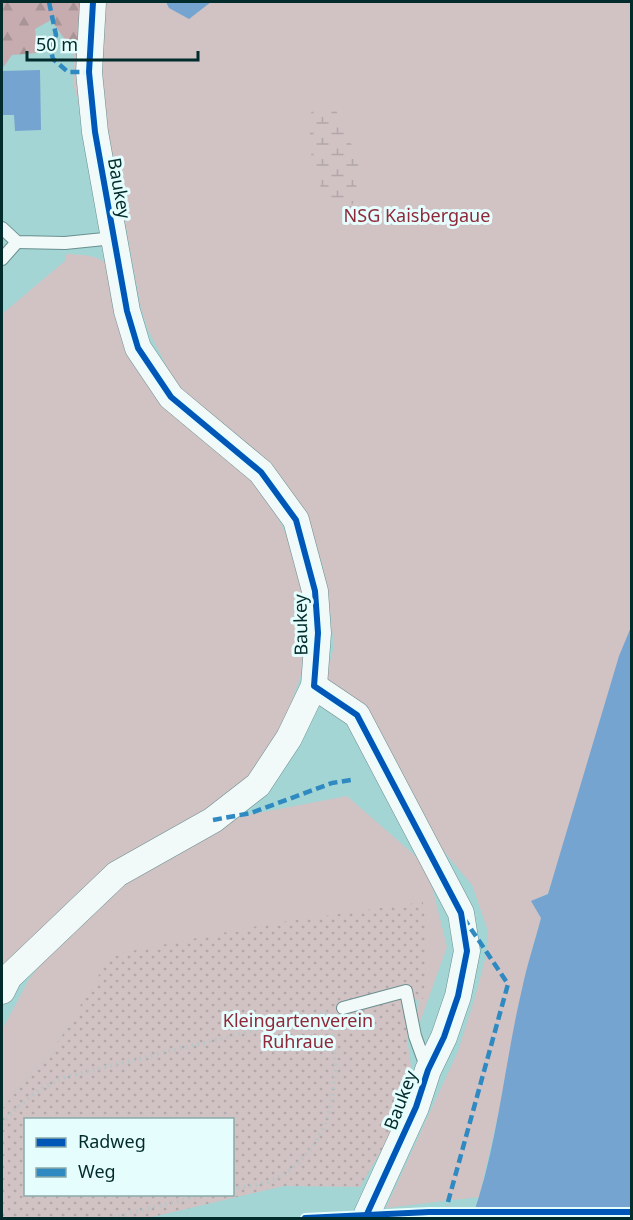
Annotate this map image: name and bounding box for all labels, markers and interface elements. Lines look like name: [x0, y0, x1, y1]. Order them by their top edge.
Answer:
scale bar: [27, 24, 198, 62]
text: 50 m: [36, 32, 78, 56]
street label: Baukey: [103, 156, 137, 221]
park label: NSG Kaisbergaue: [344, 203, 490, 227]
street label: Baukey: [287, 593, 313, 656]
park label: Kleingartenverein Ruhraue: [223, 1008, 373, 1053]
street label: Baukey: [378, 1066, 423, 1133]
legend: [24, 1118, 234, 1196]
text: Radweg: [78, 1129, 146, 1153]
text: Weg: [78, 1159, 116, 1183]

